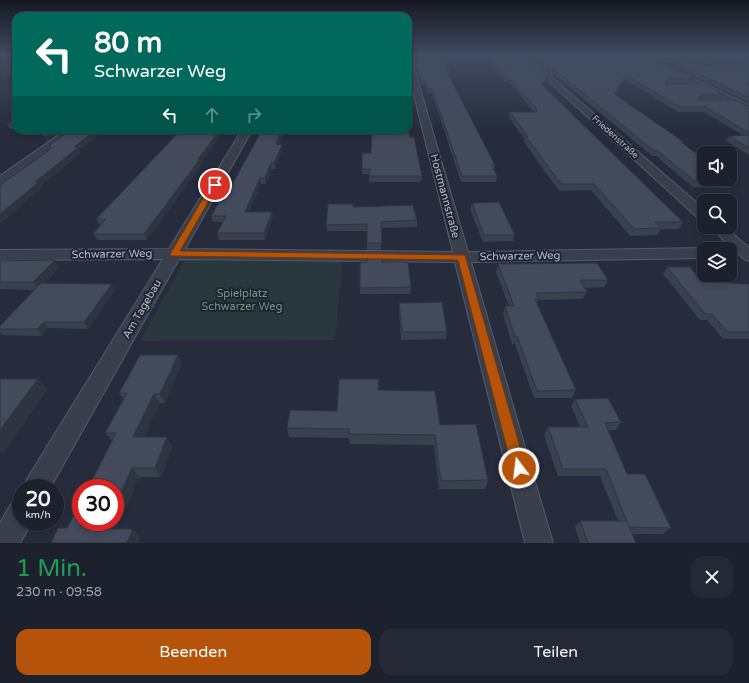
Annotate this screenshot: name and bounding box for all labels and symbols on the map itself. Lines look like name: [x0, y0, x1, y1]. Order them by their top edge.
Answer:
street label: Friedenstraße: [589, 113, 641, 161]
street label: Hostmannstraße: [428, 152, 462, 240]
pin: [198, 168, 232, 202]
street label: Schwarzer Weg: [71, 247, 153, 261]
street label: Schwarzer Weg: [479, 249, 561, 263]
street label: Am Tagebau: [120, 277, 164, 341]
park label: Spielplatz Schwarzer Weg: [202, 287, 282, 313]
position arrow: [498, 447, 540, 489]
speed limit sign: 30: [72, 479, 124, 531]

